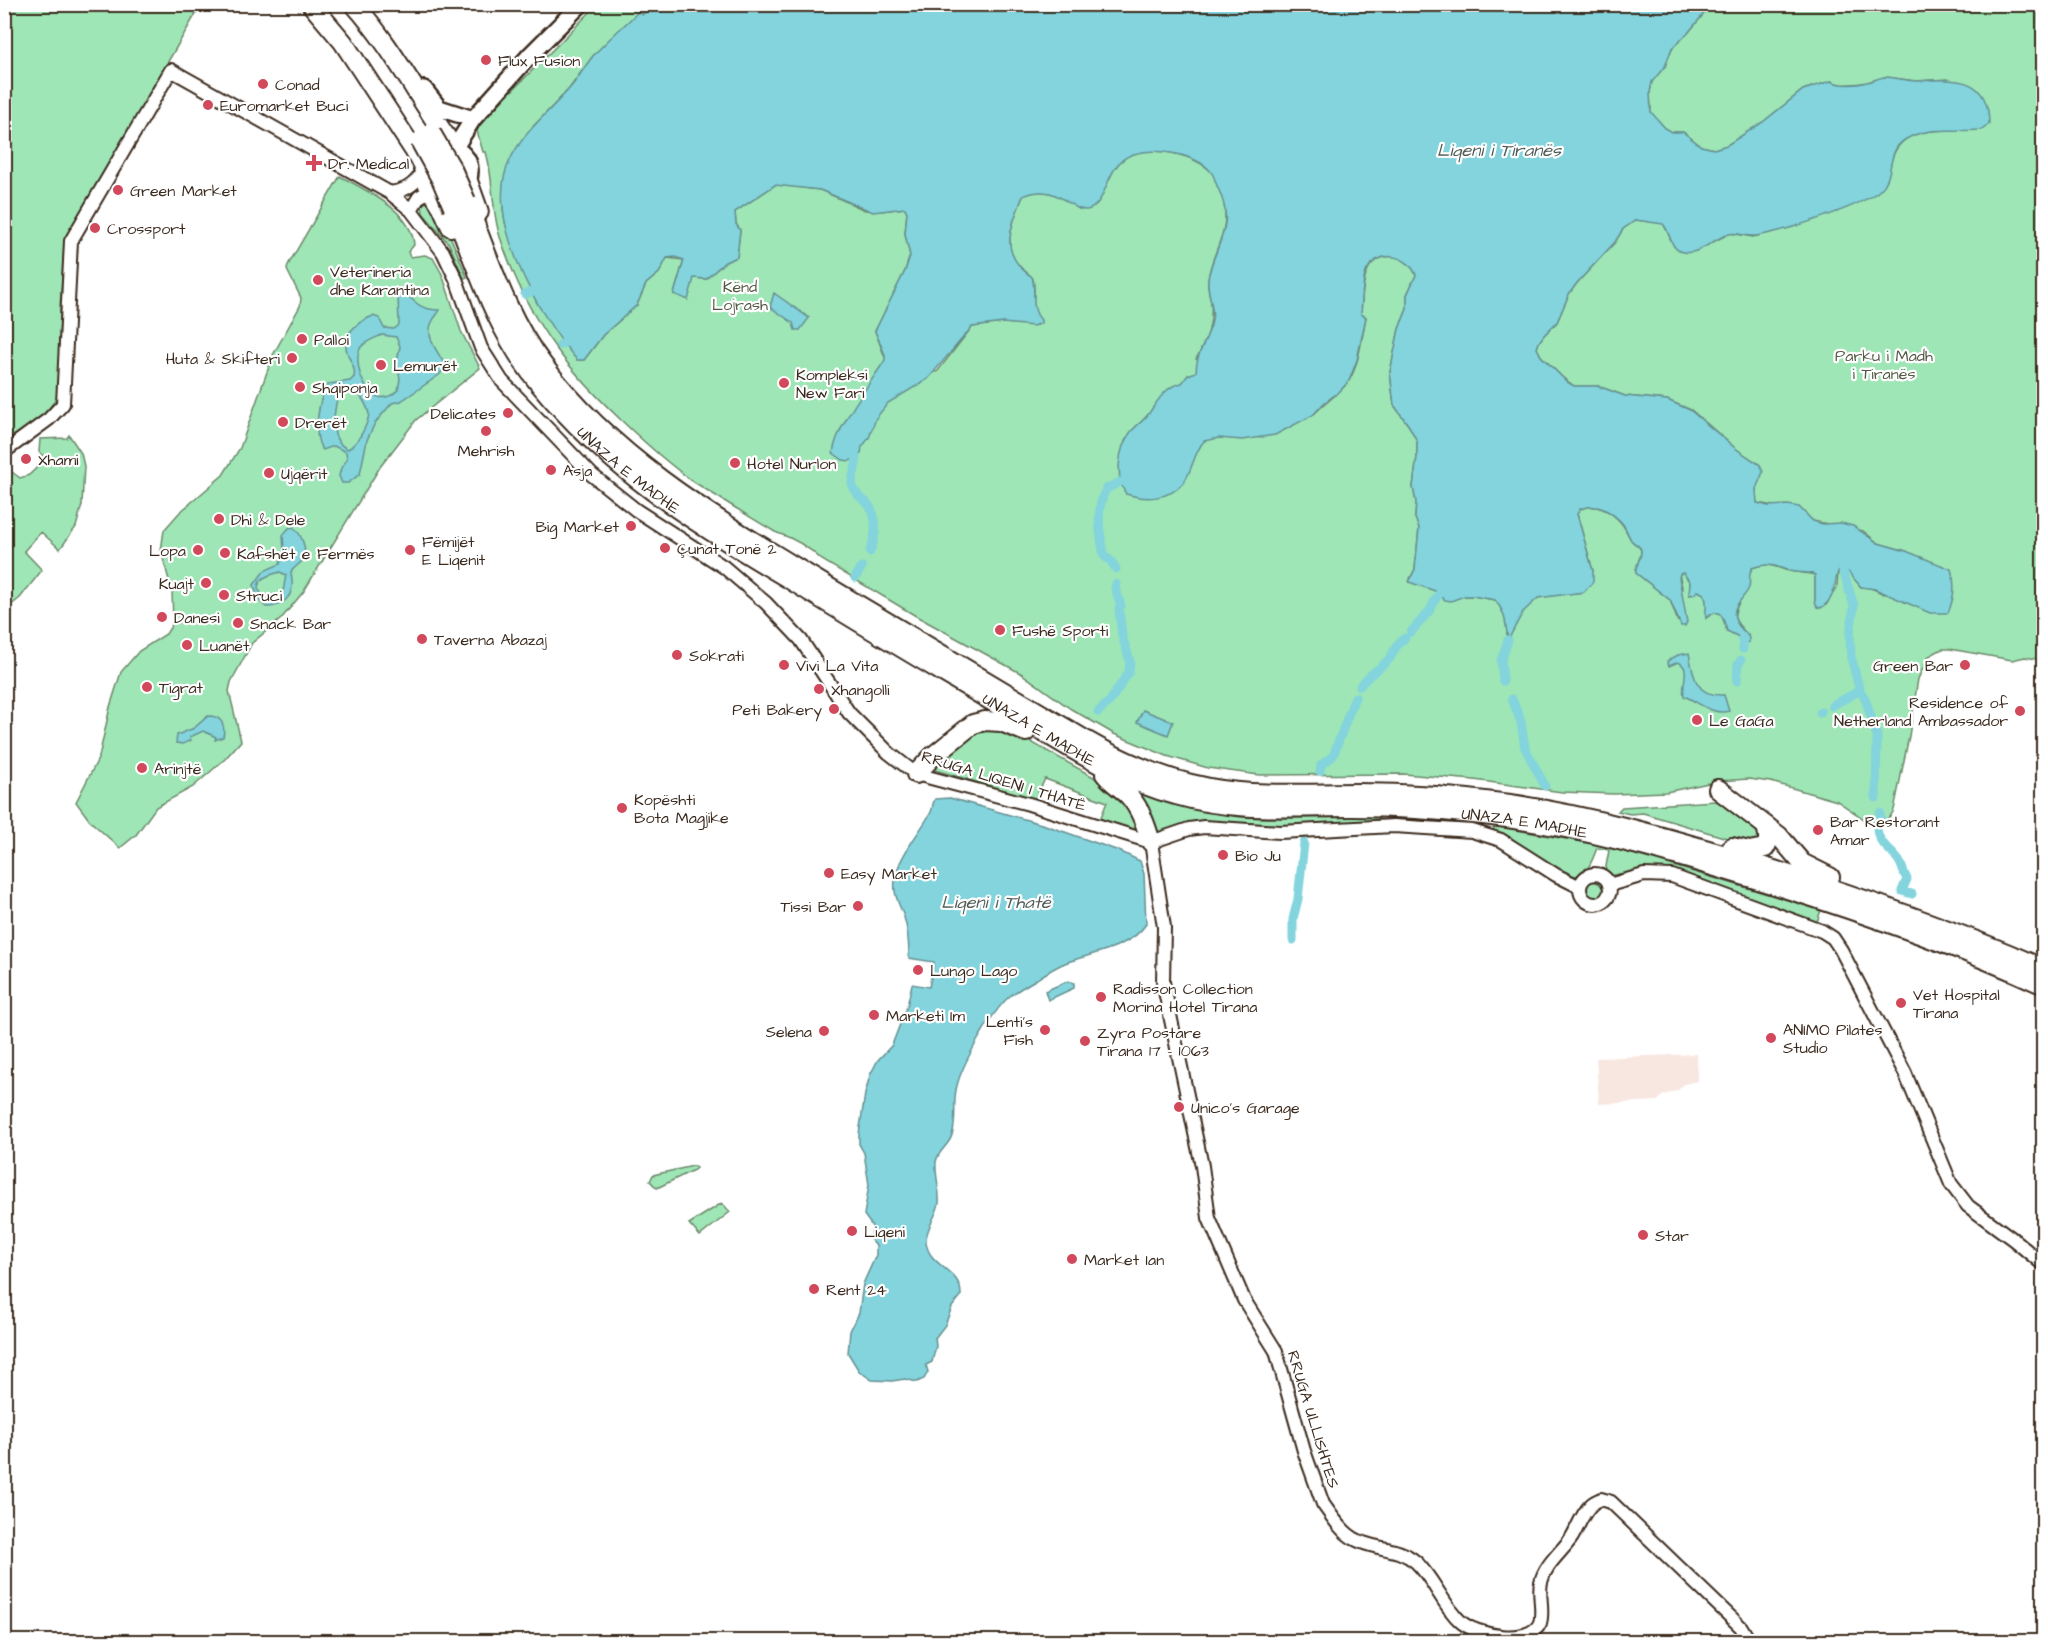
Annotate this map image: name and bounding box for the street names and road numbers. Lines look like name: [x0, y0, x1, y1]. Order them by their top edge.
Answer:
street label: UNAZA E MADHE: [572, 422, 685, 520]
street label: UNAZA E MADHE: [978, 688, 1099, 772]
street label: RRUGA LIQENI I THATË: [919, 745, 1089, 817]
street label: UNAZA E MADHE: [1460, 803, 1590, 844]
street label: RRUGA ULLISHTES: [1282, 1348, 1344, 1491]

